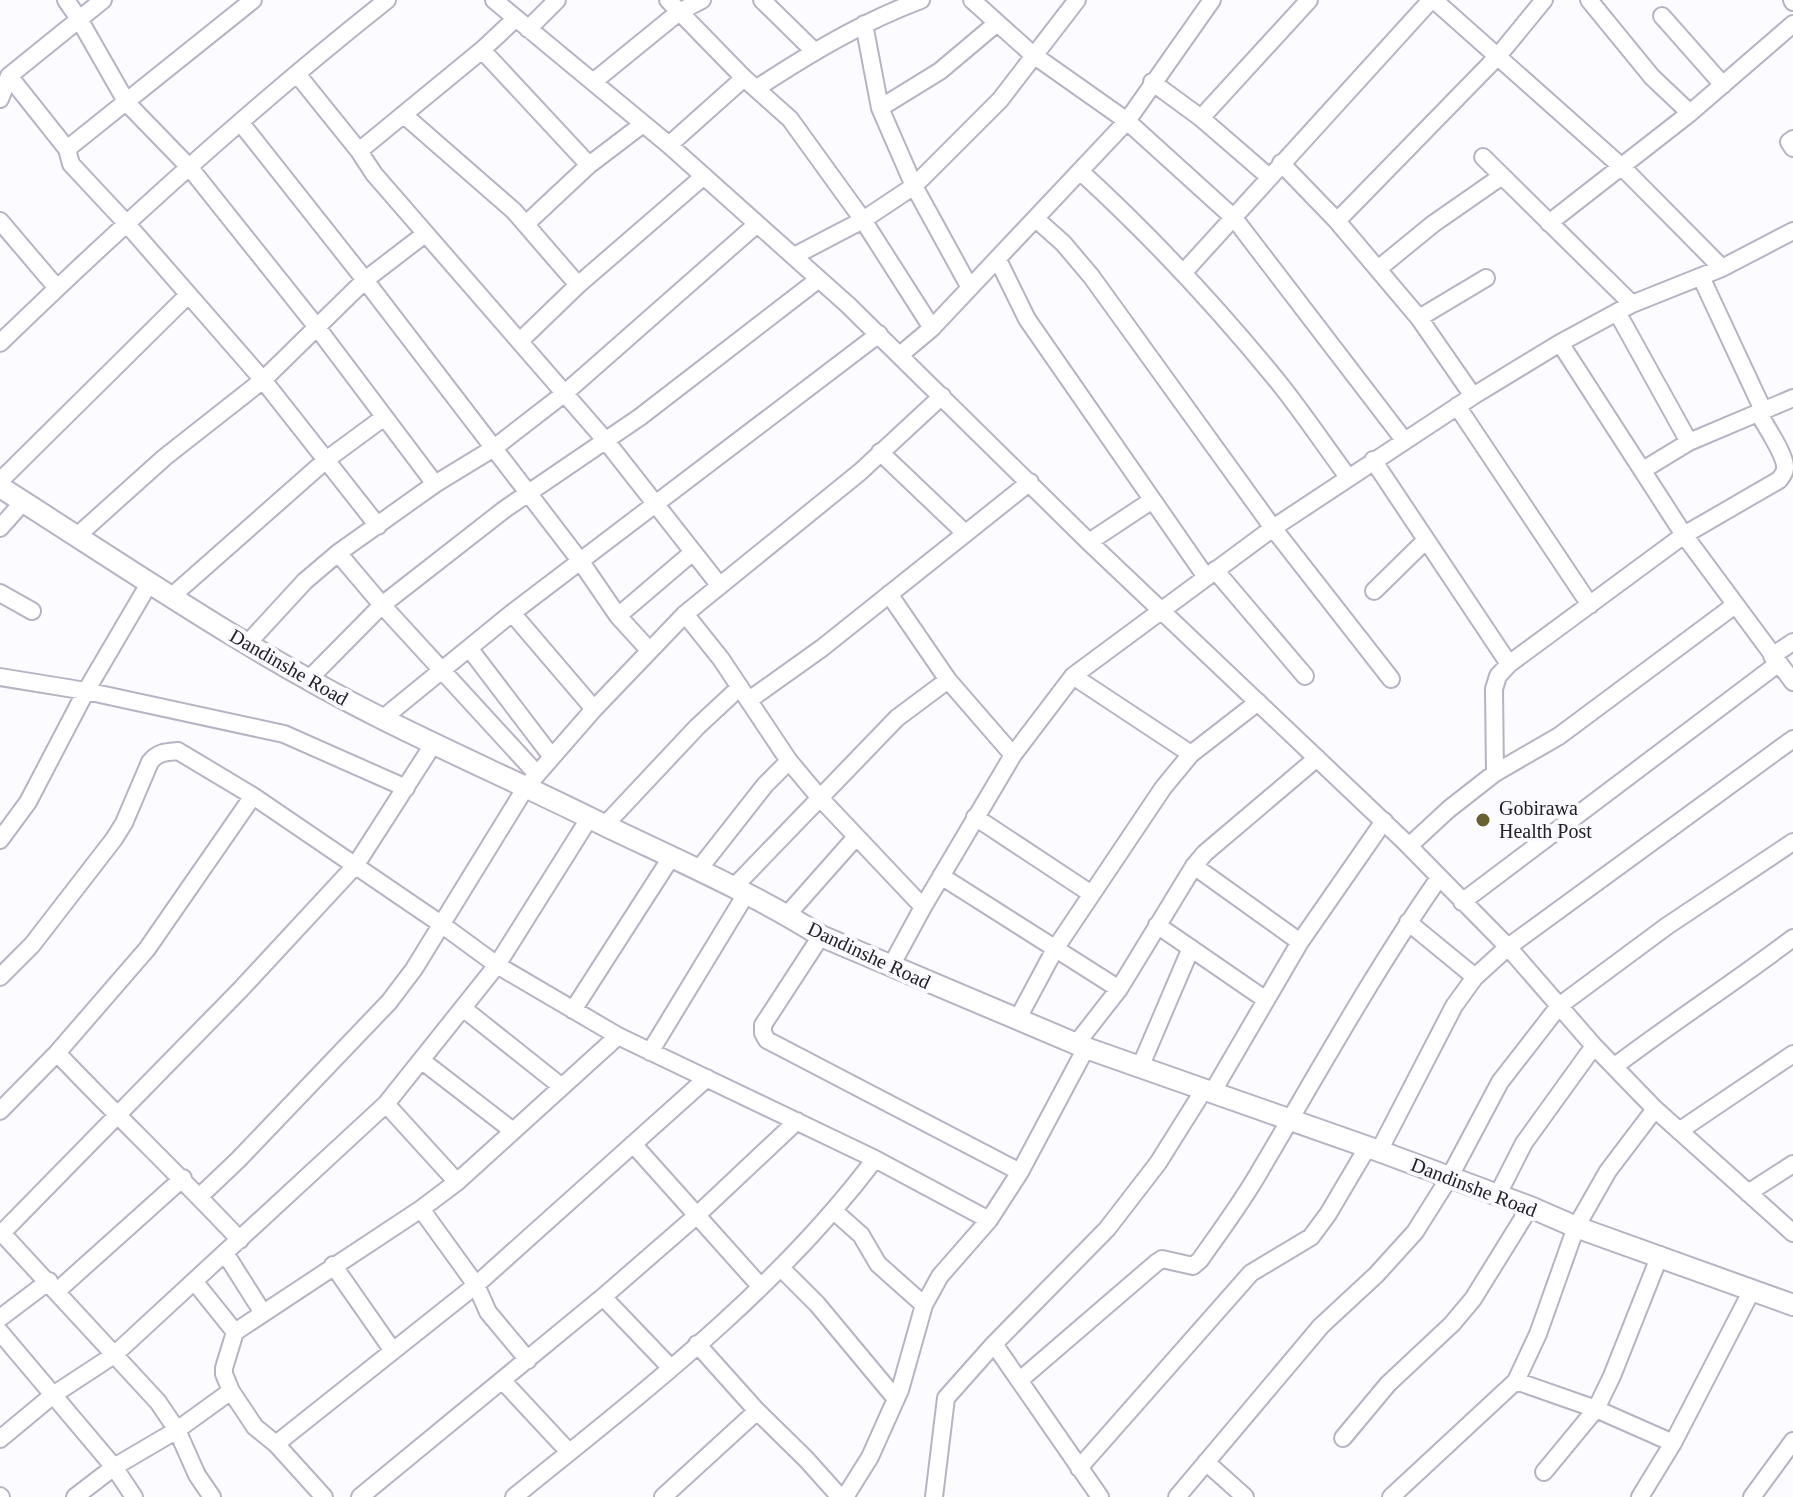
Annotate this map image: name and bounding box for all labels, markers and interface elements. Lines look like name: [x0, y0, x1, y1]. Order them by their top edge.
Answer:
street label: Dandinshe Road: [226, 624, 352, 710]
place label: Gobirawa Health Post: [1499, 797, 1592, 842]
marker: Gobirawa Health Post: [1474, 811, 1492, 829]
street label: Dandinshe Road: [804, 917, 934, 993]
street label: Dandinshe Road: [1408, 1153, 1540, 1221]

